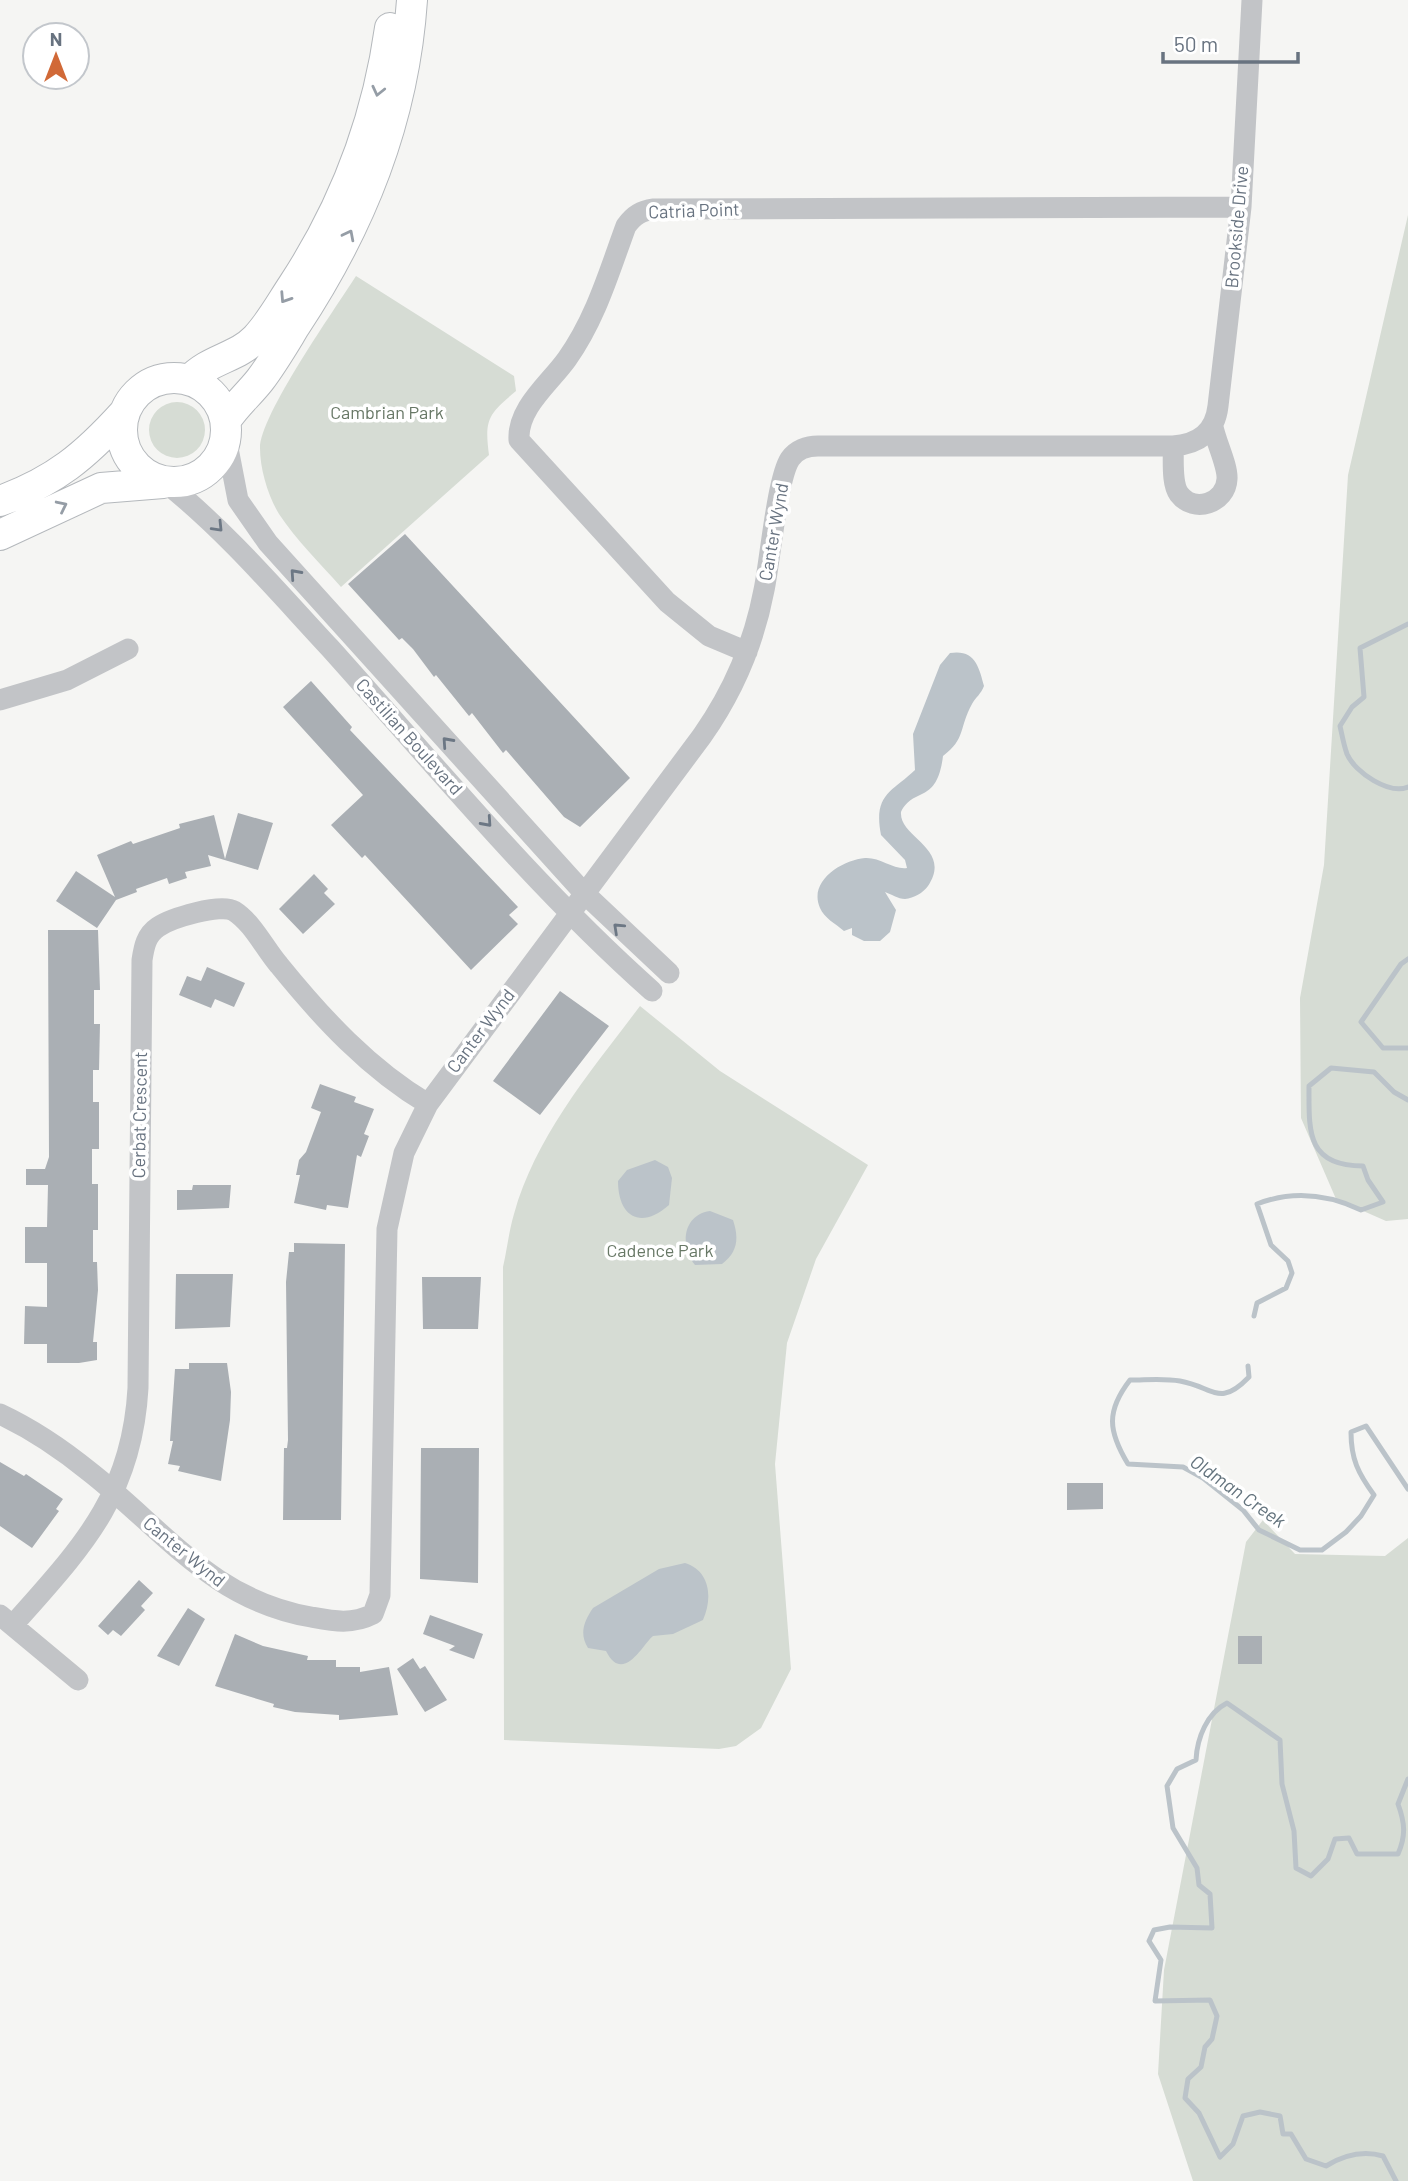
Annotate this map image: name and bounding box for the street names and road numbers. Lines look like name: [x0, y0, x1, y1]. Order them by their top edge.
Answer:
street label: Brookside Drive: [1220, 165, 1252, 289]
street label: Catria Point: [648, 197, 740, 223]
street label: Canter Wynd: [754, 481, 792, 583]
street label: Castilian Boulevard: [352, 674, 468, 799]
street label: Canter Wynd: [442, 984, 519, 1077]
street label: Cerbat Crescent: [127, 1051, 151, 1179]
street label: Canter Wynd: [139, 1511, 230, 1591]

